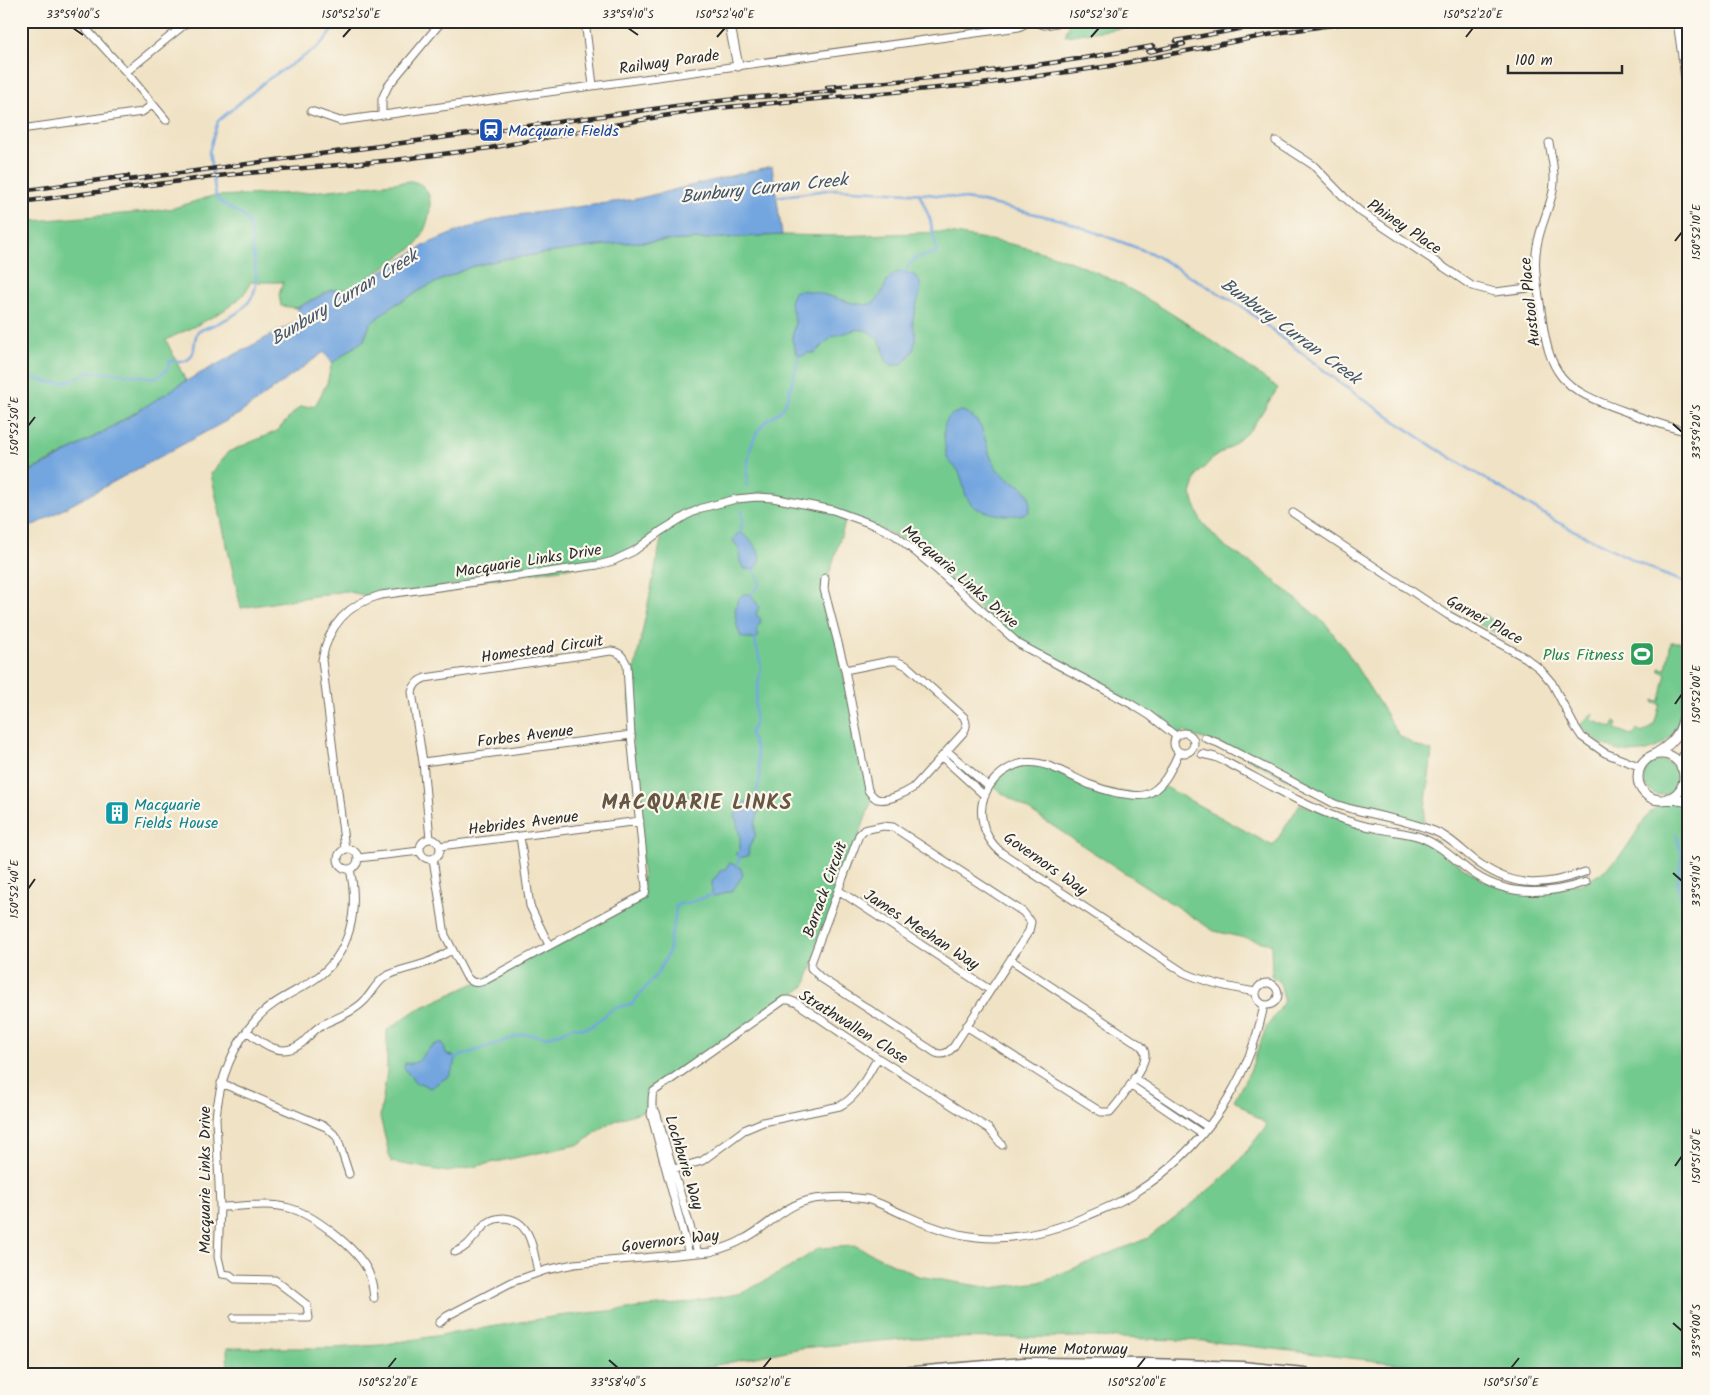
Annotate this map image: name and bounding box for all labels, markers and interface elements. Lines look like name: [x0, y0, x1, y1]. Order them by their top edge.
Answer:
text: 33°59'00"S: [46, 5, 101, 24]
text: 150°52'50"E: [322, 5, 381, 24]
text: 33°59'10"S: [602, 5, 655, 24]
text: 150°52'40"E: [695, 5, 755, 24]
text: 150°52'30"E: [1069, 5, 1130, 24]
text: 150°52'20"E: [1443, 5, 1504, 24]
scale bar: [1508, 42, 1621, 74]
street label: Railway Parade: [617, 43, 721, 82]
text: 100 m: [1515, 49, 1553, 73]
station icon: Macquarie Fields: [478, 117, 504, 143]
place label: Macquarie Fields: [508, 119, 619, 144]
water label: Bunbury Curran Creek: [679, 166, 851, 213]
street label: Phiney Place: [1362, 193, 1446, 261]
text: 150°52'10"E: [1687, 203, 1706, 260]
water label: Bunbury Curran Creek: [266, 241, 426, 354]
street label: Austool Place: [1513, 256, 1548, 348]
water label: Bunbury Curran Creek: [1214, 271, 1368, 395]
text: 150°52'50"E: [5, 396, 24, 455]
text: 33°59'20"S: [1687, 404, 1706, 460]
street label: Macquarie Links Drive: [896, 519, 1024, 635]
street label: Macquarie Links Drive: [453, 538, 603, 585]
street label: Garner Place: [1441, 589, 1527, 652]
street label: Homestead Circuit: [479, 628, 606, 670]
sports icon: Plus Fitness: [1629, 641, 1655, 667]
place label: Plus Fitness: [1543, 643, 1624, 668]
text: 150°52'00"E: [1687, 664, 1706, 723]
street label: Forbes Avenue: [476, 718, 575, 755]
district label: MACQUARIE LINKS: [602, 787, 792, 820]
place label: Macquarie Fields House: [134, 793, 218, 836]
building icon: Macquarie Fields House: [104, 800, 130, 826]
street label: Hebrides Avenue: [467, 804, 580, 843]
street label: Governors Way: [998, 826, 1093, 903]
street label: Barrack Circuit: [797, 837, 855, 941]
text: 33°59'10"S: [1687, 854, 1706, 907]
text: 150°52'40"E: [5, 859, 24, 919]
street label: James Meehan Way: [858, 883, 984, 977]
street label: Strathwallen Close: [793, 983, 913, 1071]
street label: Macquarie Links Drive: [193, 1106, 218, 1254]
street label: Lochburie Way: [657, 1112, 710, 1213]
text: 150°51'50"E: [1687, 1127, 1706, 1184]
street label: Governors Way: [620, 1223, 721, 1260]
text: 33°59'00"S: [1687, 1303, 1706, 1358]
street label: Hume Motorway: [1018, 1337, 1128, 1362]
text: 150°52'20"E: [358, 1373, 419, 1392]
text: 33°58'40"S: [590, 1373, 647, 1392]
text: 150°52'10"E: [735, 1373, 792, 1392]
text: 150°52'00"E: [1108, 1373, 1167, 1392]
text: 150°51'50"E: [1483, 1373, 1540, 1392]

